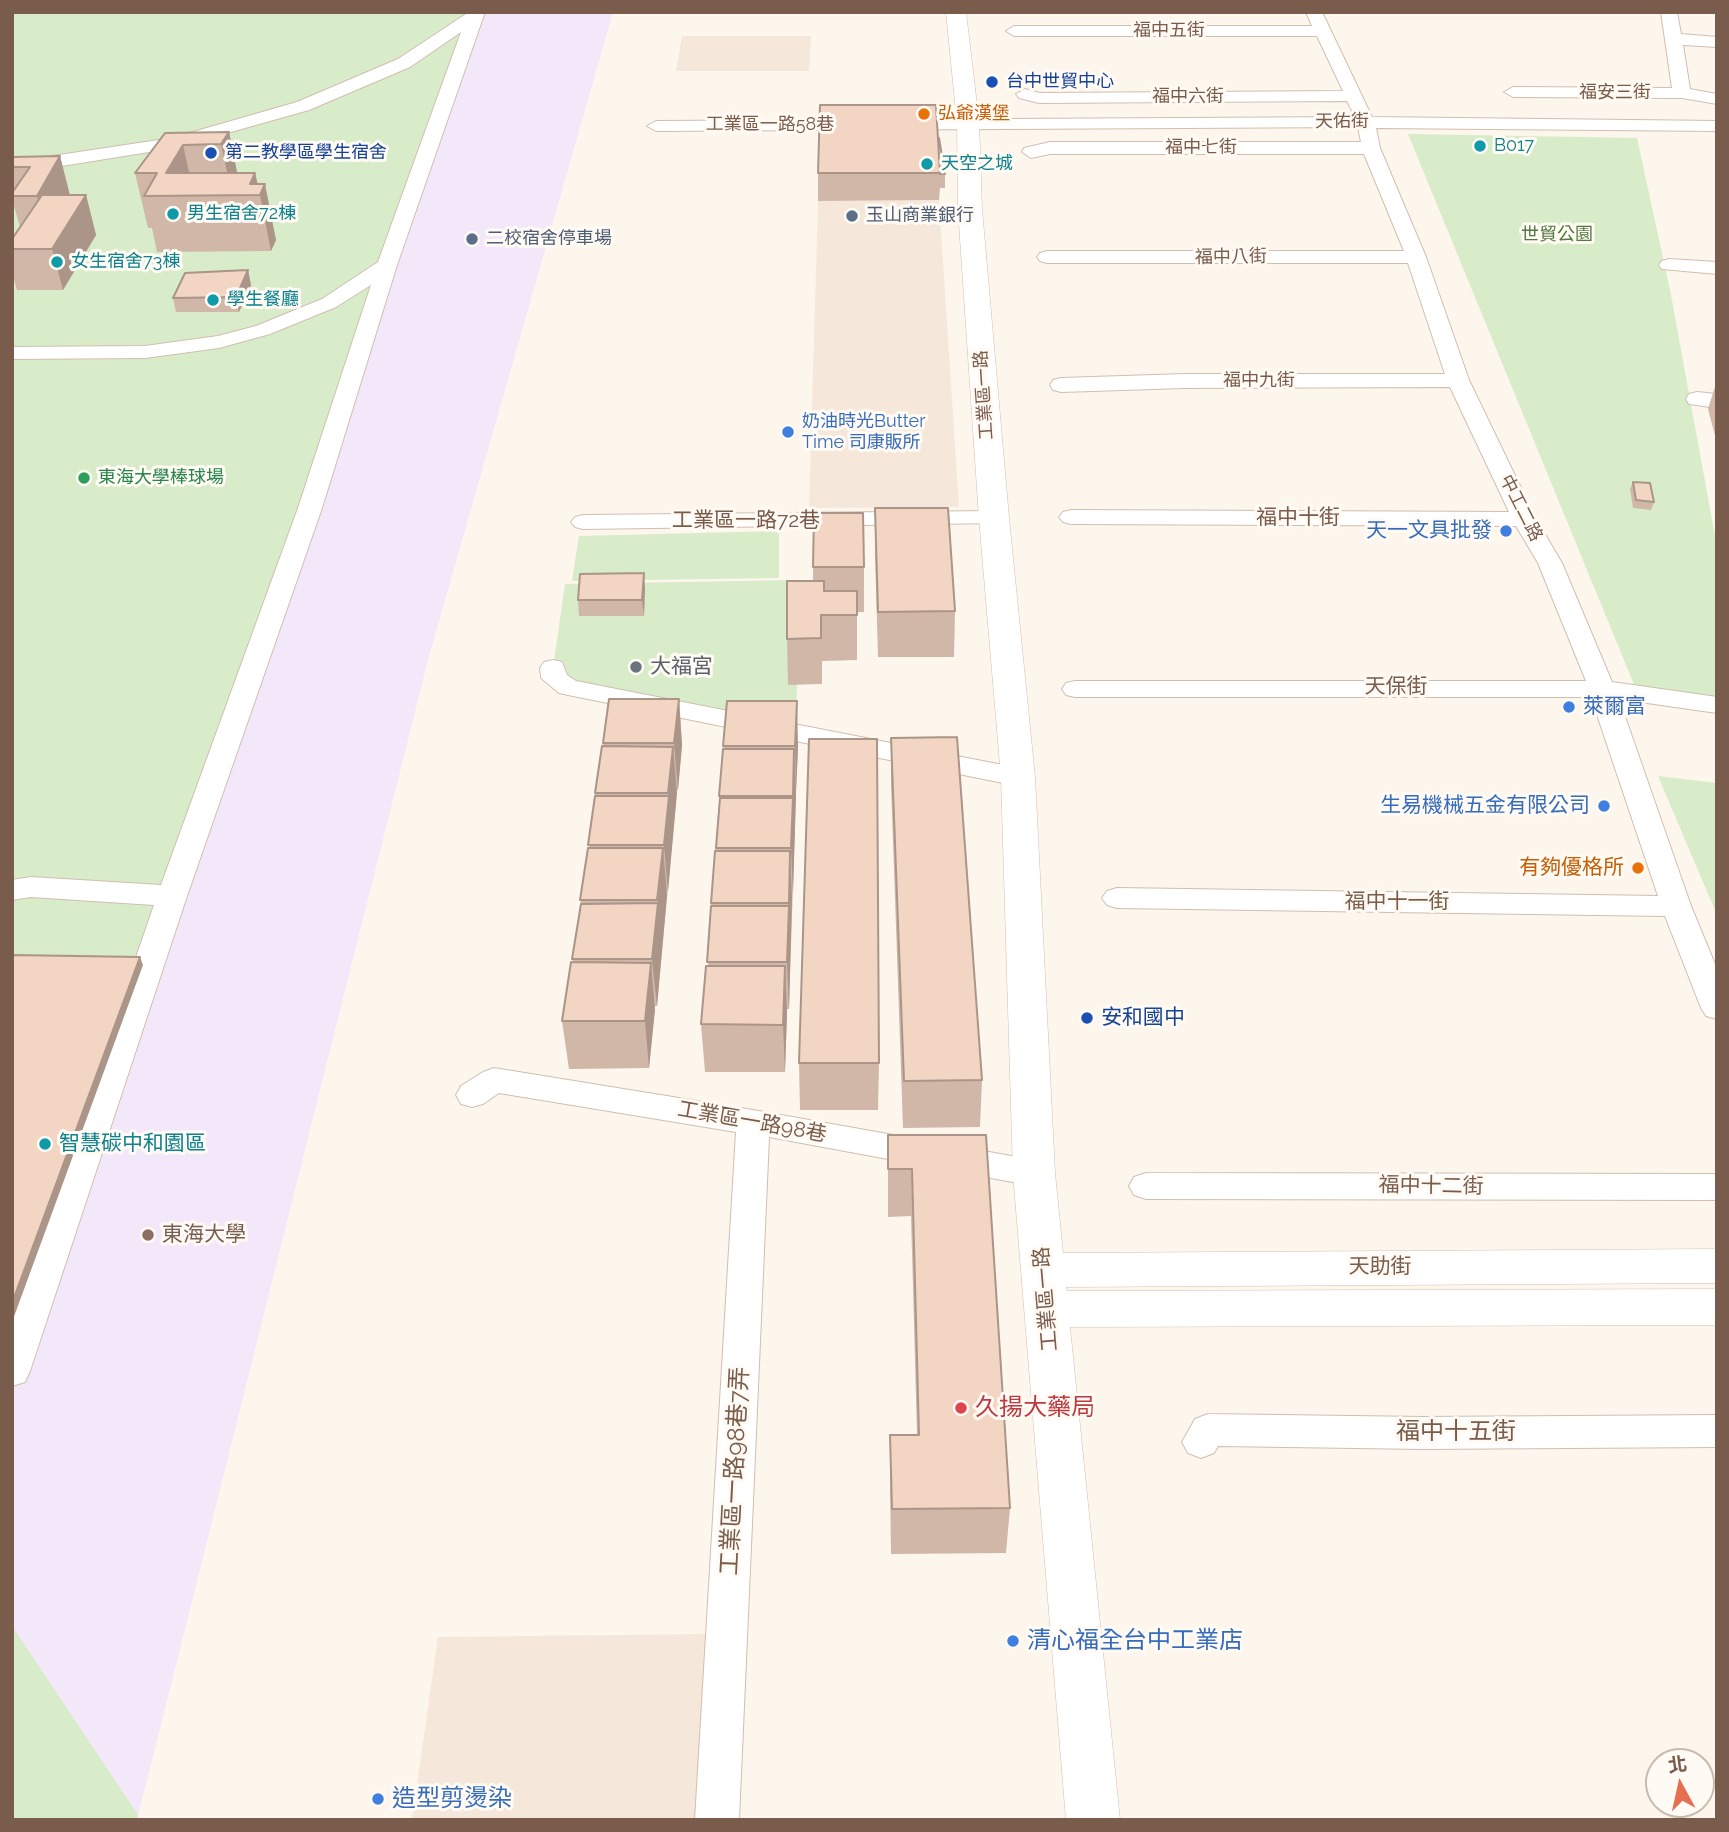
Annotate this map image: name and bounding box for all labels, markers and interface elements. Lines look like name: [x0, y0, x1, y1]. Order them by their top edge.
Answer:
street label: 福中五街: [1133, 20, 1205, 42]
place label: 台中世貿中心: [1006, 71, 1114, 93]
marker: 台中世貿中心: [984, 74, 1000, 90]
street label: 福安三街: [1579, 82, 1651, 104]
street label: 福中六街: [1152, 86, 1224, 108]
place label: 弘爺漢堡: [938, 103, 1010, 125]
marker: 弘爺漢堡: [916, 106, 932, 122]
street label: 天佑街: [1315, 111, 1369, 133]
street label: 工業區一路58巷: [706, 114, 834, 136]
place label: B017: [1494, 135, 1534, 157]
street label: 福中七街: [1165, 137, 1237, 159]
marker: B017: [1472, 138, 1488, 154]
place label: 第二教學區學生宿舍: [225, 142, 387, 164]
marker: 第二教學區學生宿舍: [203, 145, 219, 161]
place label: 天空之城: [941, 153, 1013, 175]
marker: 天空之城: [919, 156, 935, 172]
place label: 男生宿舍72棟: [187, 203, 296, 225]
place label: 玉山商業銀行: [866, 205, 974, 227]
marker: 男生宿舍72棟: [165, 206, 181, 222]
marker: 玉山商業銀行: [844, 208, 860, 224]
park label: 世貿公園: [1521, 224, 1593, 246]
place label: 二校宿舍停車場: [486, 228, 612, 250]
marker: 二校宿舍停車場: [464, 231, 480, 247]
street label: 福中八街: [1195, 246, 1267, 268]
place label: 女生宿舍73棟: [71, 251, 180, 273]
marker: 女生宿舍73棟: [49, 254, 65, 270]
place label: 學生餐廳: [227, 289, 299, 311]
marker: 學生餐廳: [205, 292, 221, 308]
street label: 工業區一路: [970, 349, 998, 441]
street label: 福中九街: [1223, 370, 1295, 392]
place label: 奶油時光Butter Time 司康販所: [802, 411, 925, 453]
marker: 奶油時光Butter Time 司康販所: [780, 424, 796, 440]
place label: 東海大學棒球場: [98, 467, 224, 489]
marker: 東海大學棒球場: [76, 470, 92, 486]
street label: 中工二路: [1495, 471, 1547, 545]
street label: 福中十街: [1256, 505, 1340, 531]
street label: 工業區一路72巷: [672, 508, 820, 534]
place label: 天一文具批發: [1366, 518, 1492, 544]
marker: 天一文具批發: [1498, 523, 1514, 539]
place label: 大福宮: [650, 654, 713, 680]
marker: 大福宮: [628, 659, 644, 675]
street label: 天保街: [1365, 674, 1427, 700]
place label: 萊爾富: [1583, 694, 1646, 720]
marker: 萊爾富: [1561, 699, 1577, 715]
place label: 生易機械五金有限公司: [1380, 793, 1590, 819]
marker: 生易機械五金有限公司: [1596, 798, 1612, 814]
place label: 有夠優格所: [1519, 855, 1624, 881]
marker: 有夠優格所: [1630, 860, 1646, 876]
street label: 福中十一街: [1345, 889, 1449, 915]
place label: 安和國中: [1101, 1005, 1185, 1031]
marker: 安和國中: [1079, 1010, 1095, 1026]
street label: 工業區一路98巷: [676, 1097, 828, 1147]
place label: 智慧碳中和園區: [59, 1131, 206, 1157]
marker: 智慧碳中和園區: [37, 1136, 53, 1152]
street label: 福中十二街: [1378, 1172, 1484, 1200]
place label: 東海大學: [162, 1222, 246, 1248]
marker: 東海大學: [140, 1227, 156, 1243]
street label: 工業區一路: [1029, 1246, 1063, 1352]
street label: 天助街: [1349, 1254, 1411, 1280]
street label: 工業區一路98巷7弄: [715, 1366, 755, 1576]
place label: 久揚大藥局: [975, 1394, 1095, 1422]
marker: 久揚大藥局: [953, 1400, 969, 1416]
street label: 福中十五街: [1396, 1418, 1516, 1446]
place label: 清心福全台中工業店: [1027, 1627, 1243, 1655]
marker: 清心福全台中工業店: [1005, 1633, 1021, 1649]
north arrow: [1645, 1748, 1715, 1818]
text: 北: [1666, 1752, 1688, 1776]
place label: 造型剪燙染: [392, 1785, 512, 1813]
marker: 造型剪燙染: [370, 1791, 386, 1807]

